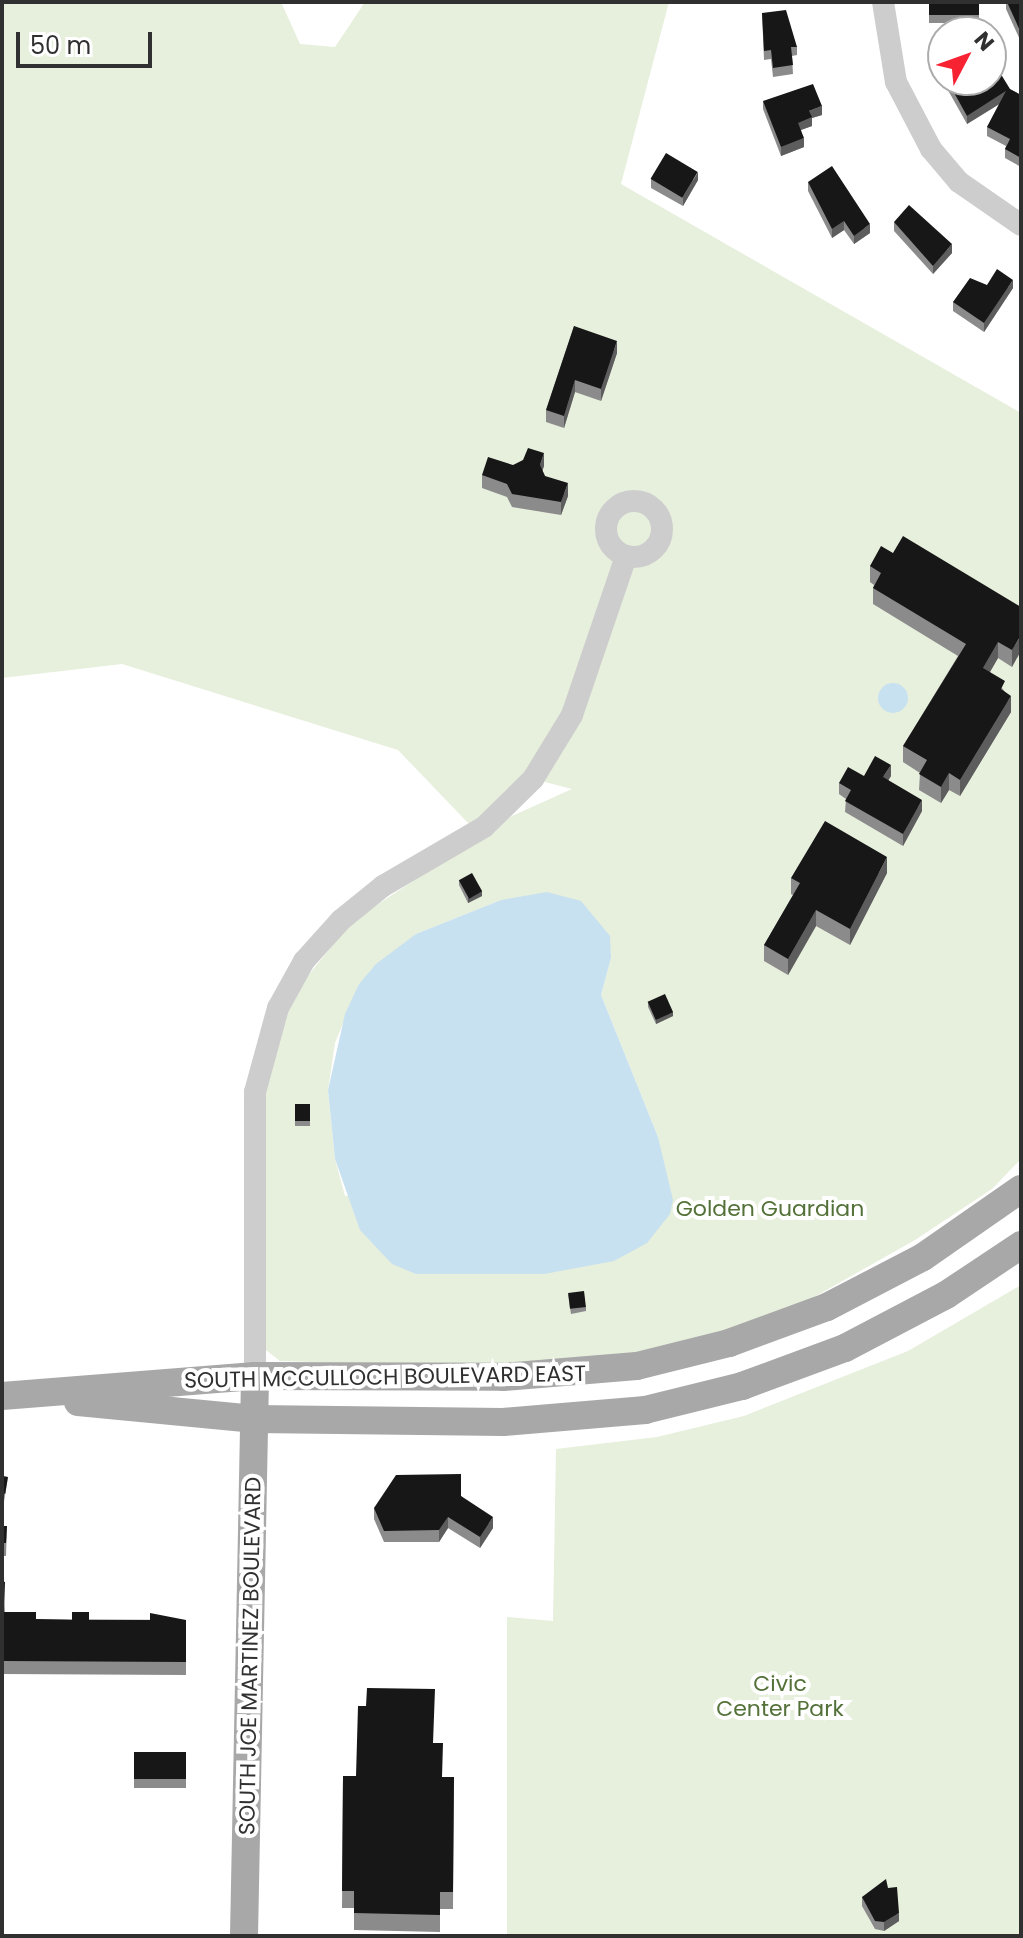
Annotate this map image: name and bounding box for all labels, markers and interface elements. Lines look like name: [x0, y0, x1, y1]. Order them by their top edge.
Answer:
scale bar: [20, 16, 156, 66]
north arrow: [927, 16, 1007, 96]
text: N: [967, 25, 1001, 58]
text: 50 m: [30, 29, 91, 62]
park label: Golden Guardian: [676, 1196, 864, 1222]
street label: SOUTH MCCULLOCH BOULEVARD EAST: [184, 1360, 586, 1394]
street label: SOUTH JOE MARTINEZ BOULEVARD: [234, 1477, 266, 1835]
park label: Civic Center Park: [716, 1670, 844, 1722]

